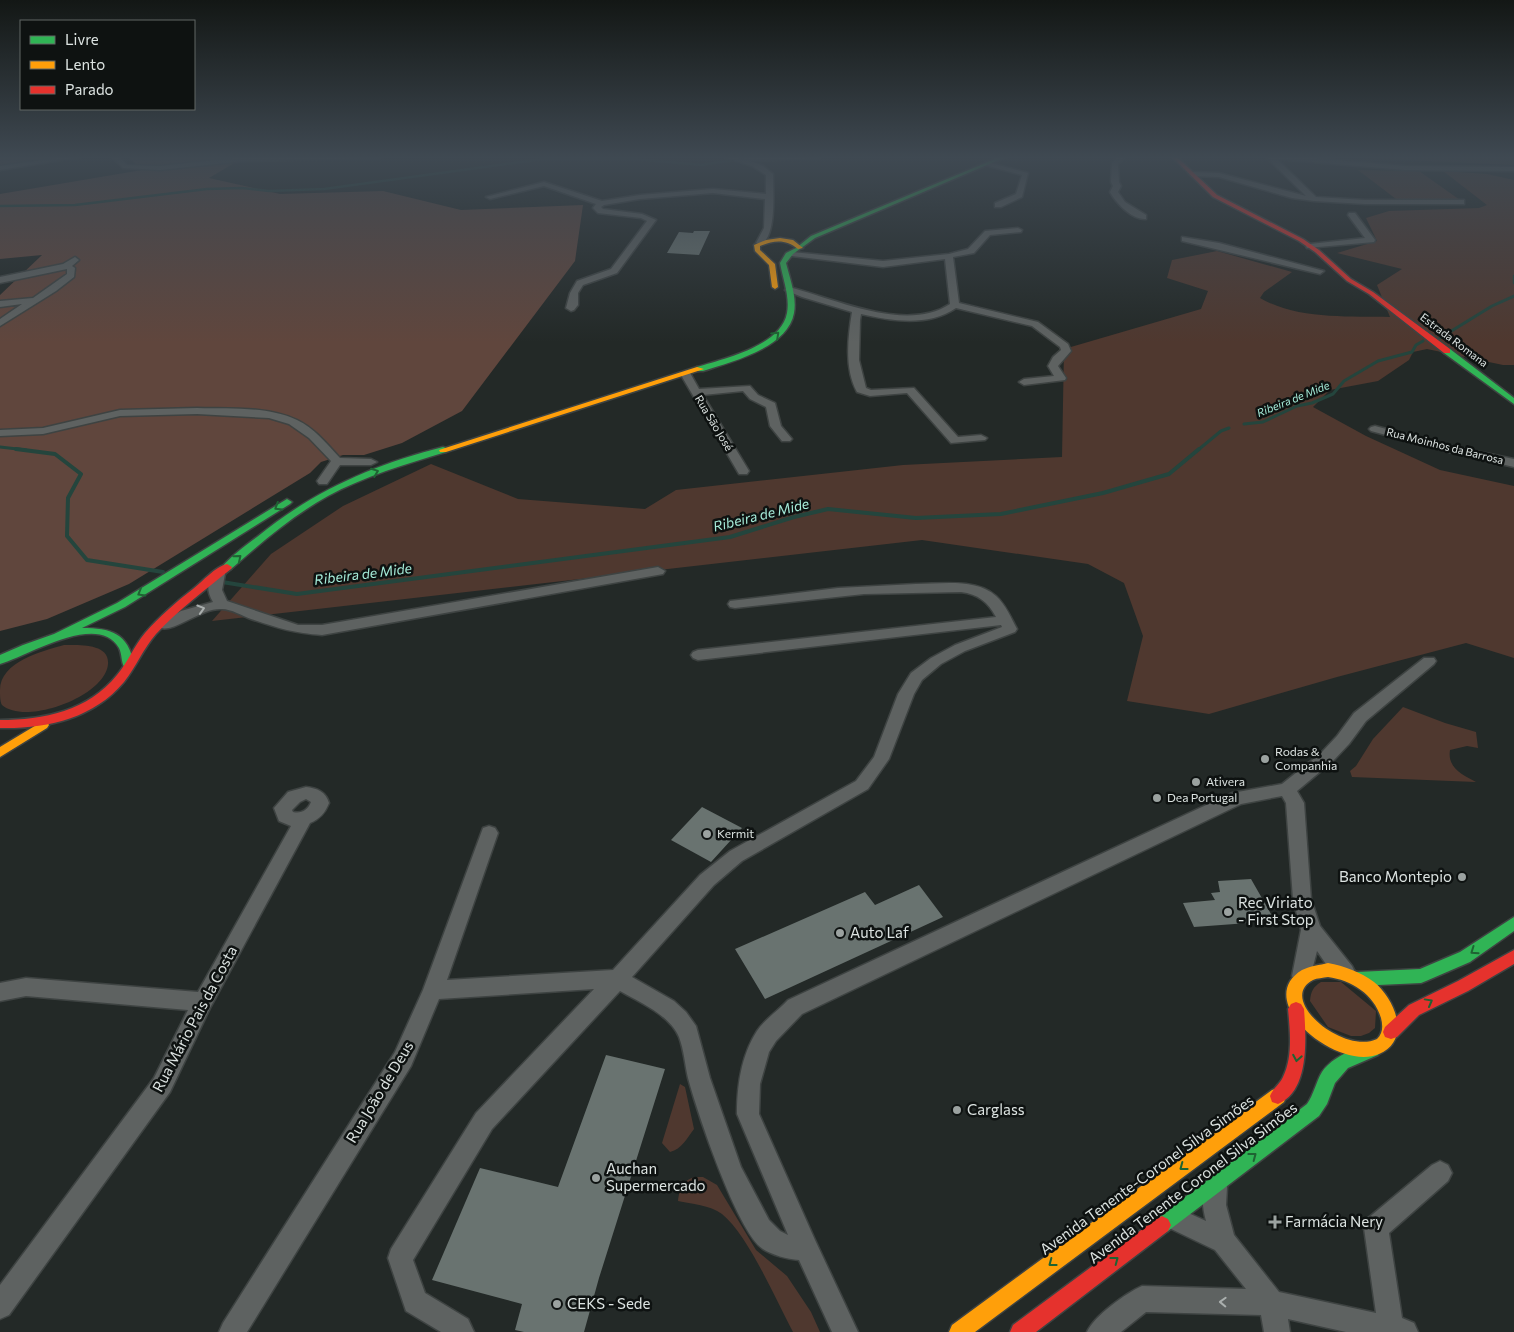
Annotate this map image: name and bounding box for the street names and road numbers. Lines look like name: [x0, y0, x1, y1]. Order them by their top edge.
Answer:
street label: Estrada Romana: [1418, 310, 1491, 369]
street label: Rua São José: [692, 393, 736, 454]
street label: Rua Moinhos da Barrosa: [1385, 425, 1505, 466]
street label: Rua Mário Pais da Costa: [148, 942, 240, 1095]
street label: Rua João de Deus: [342, 1037, 417, 1146]
street label: Avenida Tenente-Coronel Silva Simões: [1036, 1090, 1257, 1258]
street label: Avenida Tenente Coronel Silva Simões: [1085, 1098, 1300, 1267]

